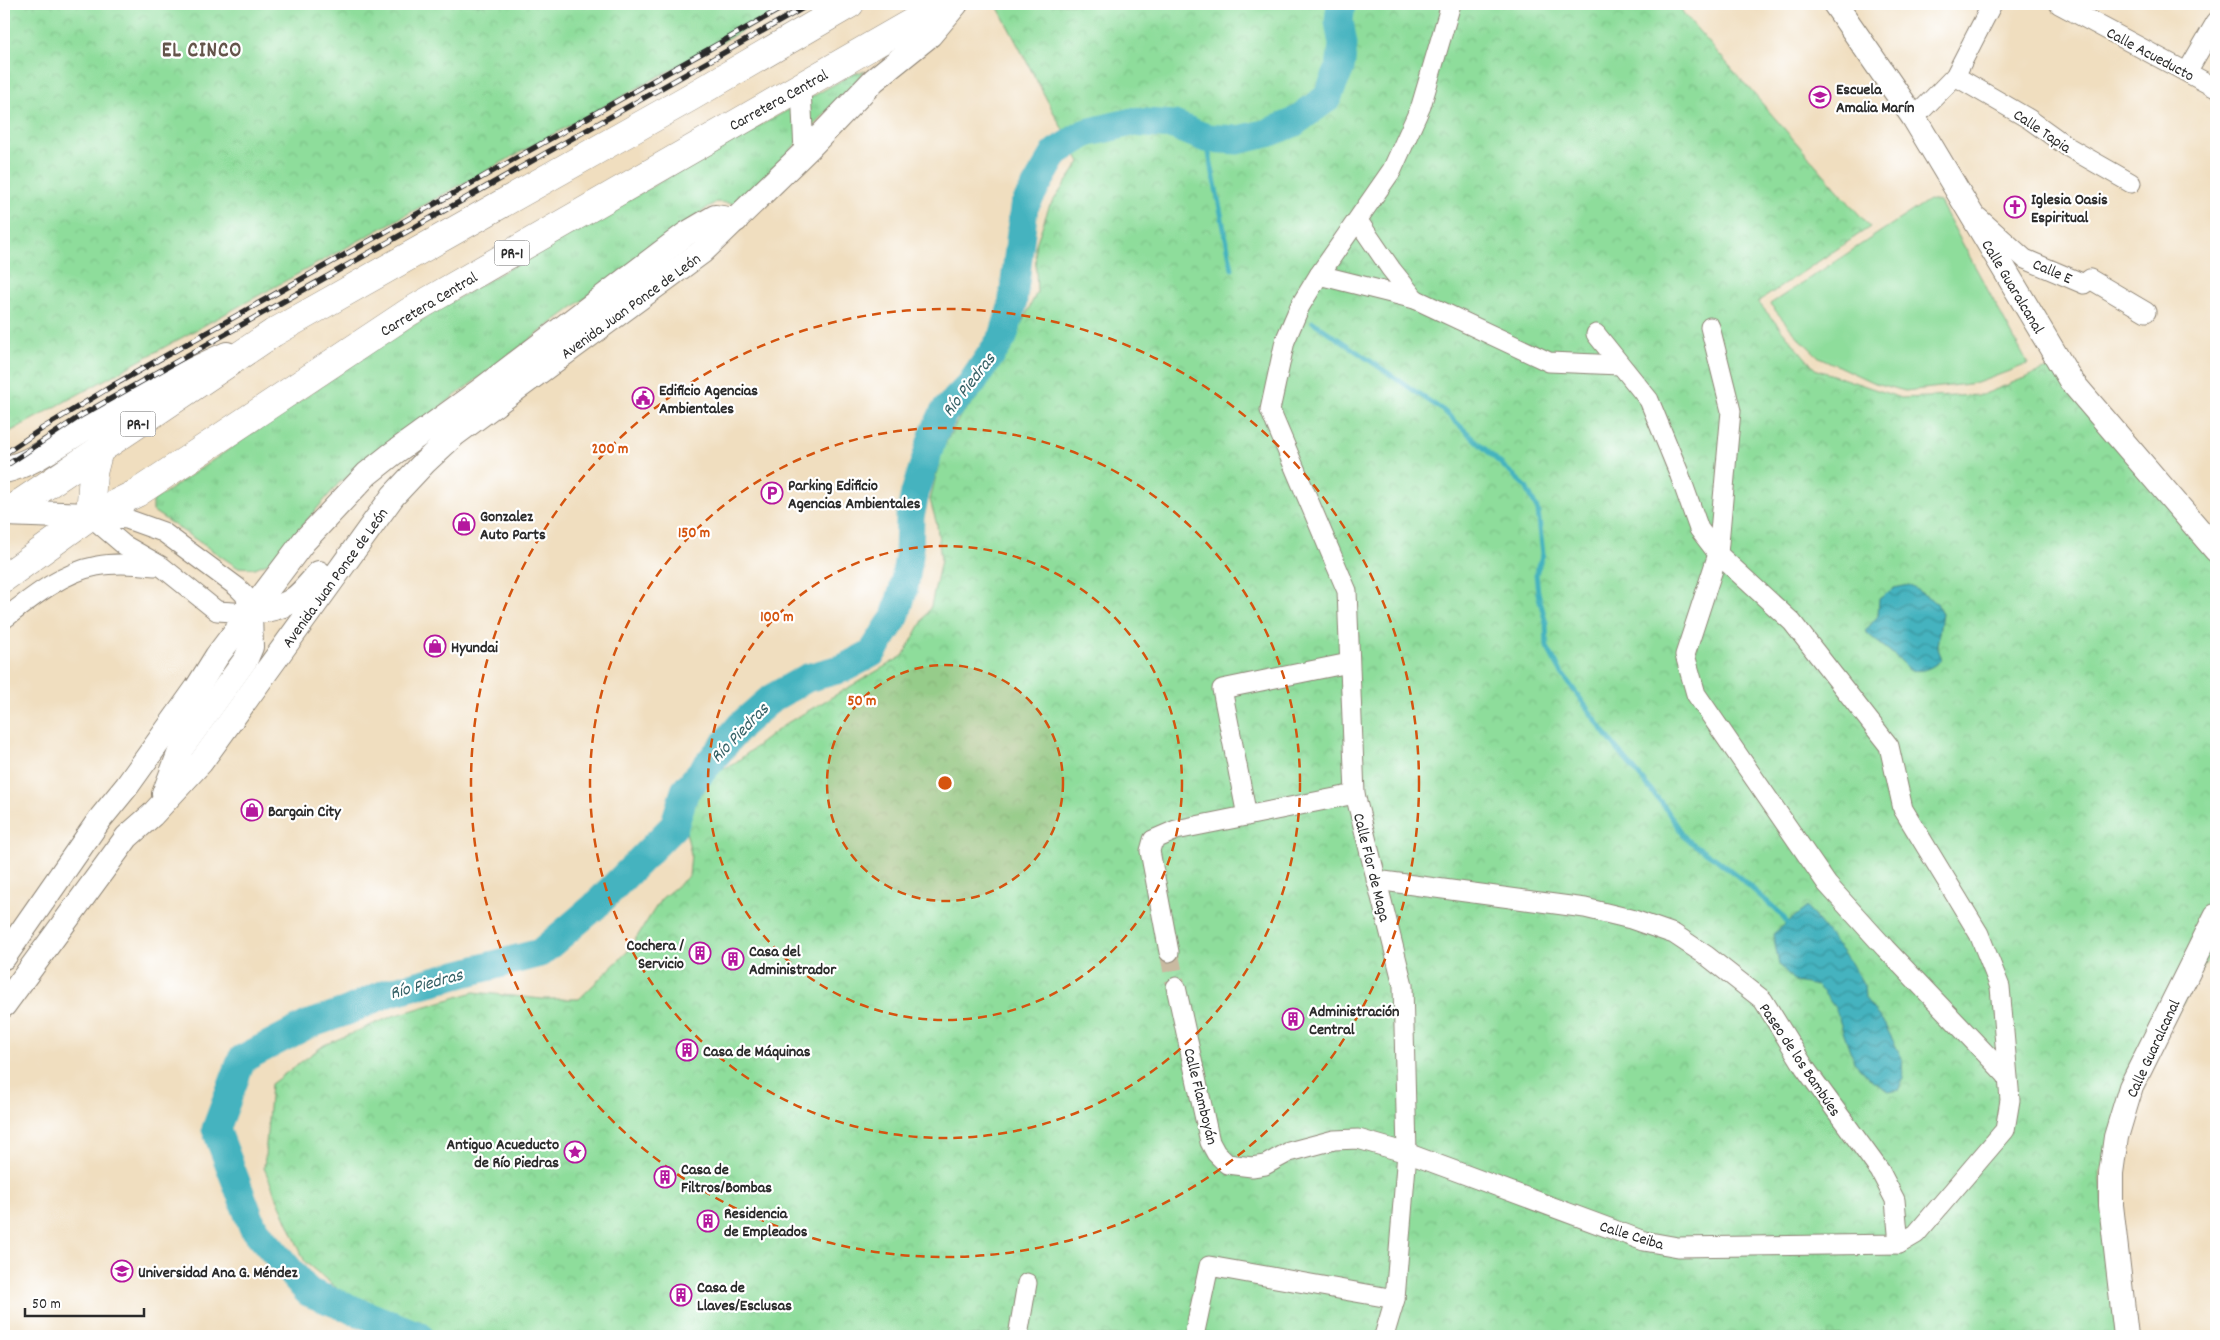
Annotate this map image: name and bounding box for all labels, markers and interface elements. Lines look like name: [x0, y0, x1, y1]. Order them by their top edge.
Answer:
street label: Calle Acueducto: [2102, 22, 2198, 88]
district label: EL CINCO: [162, 37, 242, 67]
street label: Carretera Central: [726, 64, 833, 138]
place label: Escuela Amalia Marín: [1836, 79, 1914, 120]
school or university icon: Escuela Amalia Marín: [1808, 85, 1832, 109]
street label: Calle Tapia: [2008, 104, 2076, 160]
place label: Iglesia Oasis Espiritual: [2031, 189, 2108, 230]
church icon: Iglesia Oasis Espiritual: [2003, 195, 2027, 219]
street label: Calle Guaralcanal: [1975, 236, 2049, 339]
road number: PR-1: [494, 240, 530, 266]
street label: Avenida Juan Ponce de León: [557, 248, 706, 366]
street label: Calle E: [2029, 254, 2076, 291]
street label: Carretera Central: [376, 267, 482, 343]
water label: Río Piedras: [937, 348, 1003, 423]
place label: Edificio Agencias Ambientales: [659, 380, 758, 421]
public building icon: Edificio Agencias Ambientales: [631, 386, 655, 410]
road number: PR-1: [120, 412, 156, 436]
text: 200 m: [592, 439, 628, 461]
place label: Parking Edificio Agencias Ambientales: [788, 475, 921, 516]
parking icon: Parking Edificio Agencias Ambientales: [760, 481, 784, 505]
street label: Avenida Juan Ponce de León: [277, 504, 395, 653]
place label: Gonzalez Auto Parts: [480, 506, 546, 547]
shop icon: Gonzalez Auto Parts: [452, 512, 476, 536]
text: 150 m: [678, 523, 710, 545]
text: 100 m: [760, 607, 794, 629]
shop icon: Hyundai: [423, 634, 447, 658]
place label: Hyundai: [451, 637, 498, 660]
text: 50 m: [848, 691, 876, 713]
water label: Río Piedras: [706, 698, 776, 769]
centre of rings: [936, 774, 954, 792]
shop icon: Bargain City: [240, 798, 264, 822]
place label: Bargain City: [268, 801, 342, 824]
street label: Calle Flor de Maga: [1346, 811, 1395, 925]
place label: Cochera / Servicio: [627, 935, 684, 976]
building icon: Cochera / Servicio: [688, 941, 712, 965]
place label: Casa del Administrador: [749, 941, 837, 982]
building icon: Casa del Administrador: [721, 947, 745, 971]
water label: Río Piedras: [387, 964, 466, 1007]
street label: Calle Guaralcanal: [2121, 996, 2187, 1102]
street label: Paseo de los Bambúes: [1752, 999, 1846, 1122]
place label: Administración Central: [1309, 1001, 1399, 1042]
building icon: Administración Central: [1281, 1007, 1305, 1031]
building icon: Casa de Máquinas: [675, 1038, 699, 1062]
place label: Casa de Máquinas: [703, 1041, 811, 1064]
street label: Calle Flamboyán: [1176, 1046, 1223, 1147]
place label: Antiguo Acueducto de Río Piedras: [446, 1134, 559, 1175]
place icon: Antiguo Acueducto de Río Piedras: [563, 1140, 587, 1164]
place label: Casa de Filtros/Bombas: [681, 1159, 772, 1200]
building icon: Casa de Filtros/Bombas: [653, 1165, 677, 1189]
place label: Residencia de Empleados: [724, 1203, 808, 1244]
building icon: Residencia de Empleados: [696, 1209, 720, 1233]
street label: Calle Ceiba: [1596, 1216, 1667, 1257]
school or university icon: Universidad Ana G. Méndez: [110, 1259, 134, 1283]
place label: Universidad Ana G. Méndez: [138, 1262, 298, 1285]
place label: Casa de Llaves/Esclusas: [697, 1277, 792, 1318]
building icon: Casa de Llaves/Esclusas: [669, 1283, 693, 1307]
scale bar: [25, 1285, 144, 1317]
text: 50 m: [32, 1294, 61, 1316]

